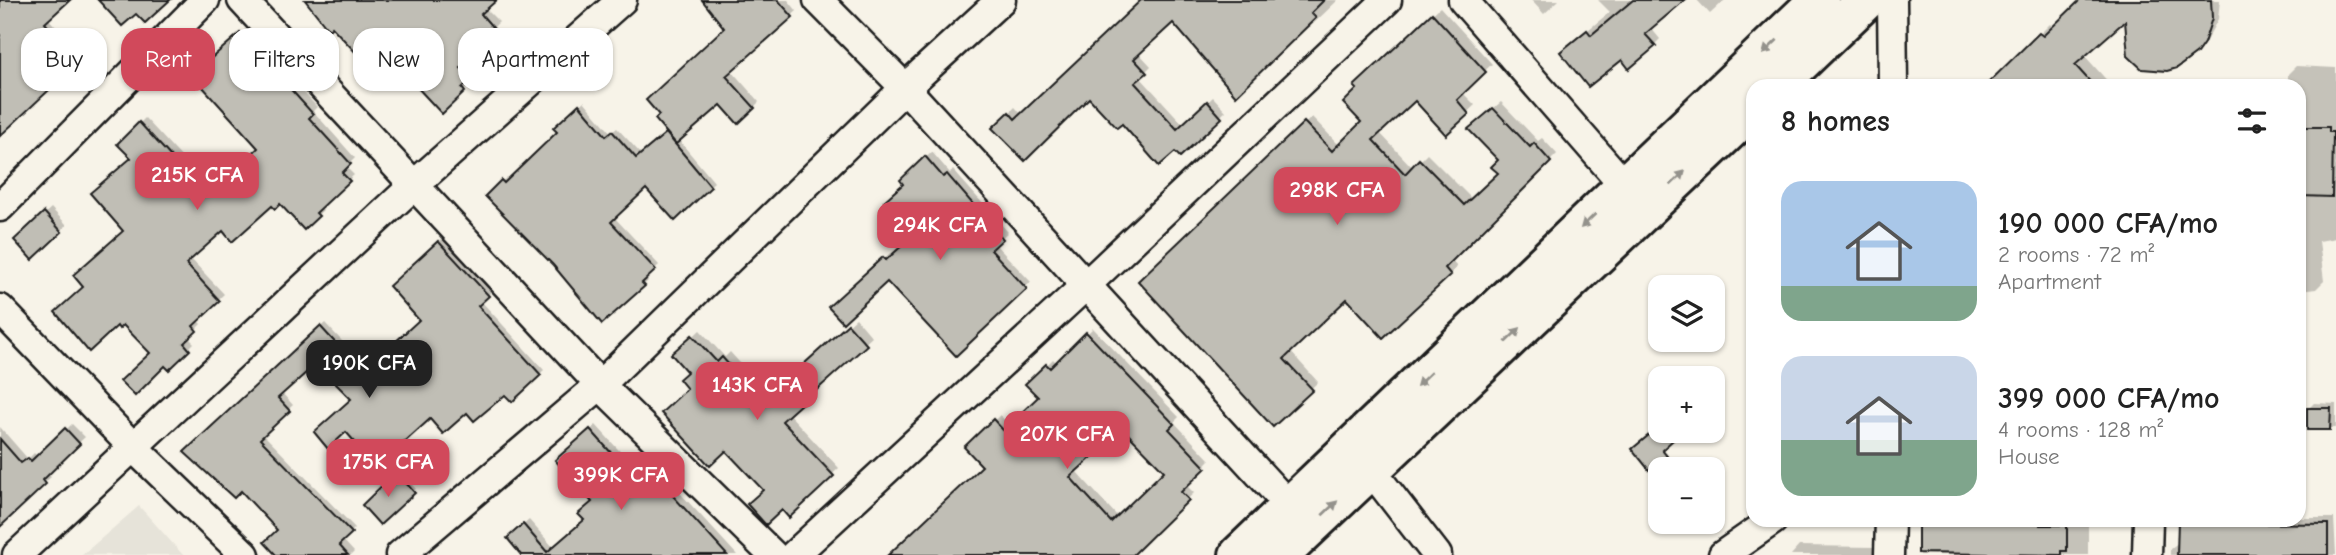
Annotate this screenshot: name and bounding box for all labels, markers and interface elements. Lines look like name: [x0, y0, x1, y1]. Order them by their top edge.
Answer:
chip: Buy: [21, 28, 107, 91]
chip: Rent: [121, 28, 215, 91]
chip: Filters: [229, 28, 339, 91]
chip: New: [353, 28, 444, 91]
chip: Apartment: [458, 28, 613, 91]
one-way arrow: [1762, 39, 1779, 55]
icon: filters: [2233, 102, 2271, 140]
text: 8 homes: [1781, 104, 1890, 139]
pin: 215K CFA: [125, 152, 269, 212]
text: 215K CFA: [151, 161, 243, 188]
pin: 298K CFA: [1265, 168, 1409, 227]
one-way arrow: [1669, 171, 1686, 187]
text: 298K CFA: [1290, 176, 1384, 203]
pin: 294K CFA: [868, 202, 1012, 262]
text: 190 000 CFA/mo: [1998, 206, 2218, 241]
icon: home: [1837, 209, 1921, 293]
text: 294K CFA: [893, 211, 987, 238]
one-way arrow: [1580, 213, 1597, 229]
text: 2 rooms · 72 m²: [1998, 241, 2154, 268]
text: Apartment: [1998, 268, 2101, 295]
map controls: [1648, 275, 1725, 534]
button: layers: [1648, 275, 1725, 352]
one-way arrow: [1504, 327, 1522, 343]
pin: 190K CFA: [297, 340, 441, 400]
text: 190K CFA: [322, 349, 416, 376]
pin: 143K CFA: [685, 362, 829, 422]
button: +: [1648, 366, 1725, 443]
one-way arrow: [1415, 370, 1432, 387]
text: 143K CFA: [712, 371, 802, 398]
text: 399 000 CFA/mo: [1998, 381, 2220, 416]
icon: home: [1837, 384, 1921, 468]
pin: 207K CFA: [995, 412, 1139, 471]
text: 4 rooms · 128 m²: [1998, 416, 2163, 443]
text: 207K CFA: [1020, 420, 1114, 447]
pin: 175K CFA: [316, 440, 460, 499]
text: House: [1998, 443, 2060, 470]
text: 175K CFA: [342, 448, 434, 475]
pin: 399K CFA: [549, 452, 693, 512]
button: −: [1648, 457, 1725, 534]
text: 399K CFA: [574, 461, 668, 488]
one-way arrow: [1321, 501, 1338, 517]

